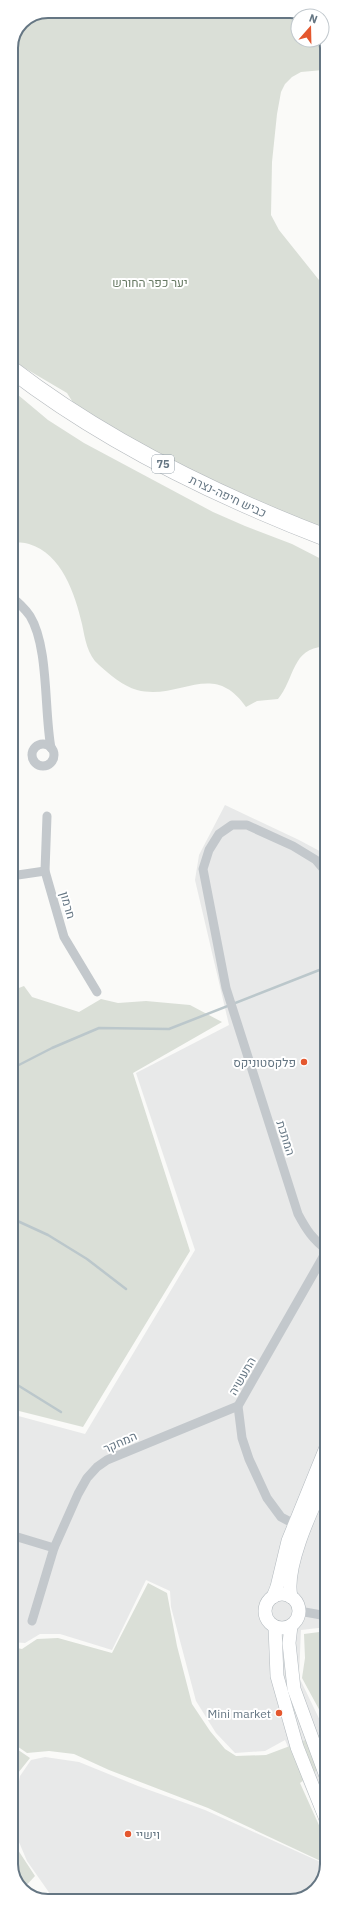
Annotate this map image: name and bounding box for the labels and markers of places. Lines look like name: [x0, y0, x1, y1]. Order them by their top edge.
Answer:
place label: פלקסטוניקס: [233, 1055, 296, 1070]
marker: פלקסטוניקס: [299, 1057, 309, 1067]
place label: Mini market: [207, 1706, 271, 1721]
marker: Mini market: [274, 1708, 284, 1718]
place label: וישיי: [136, 1827, 160, 1842]
marker: וישיי: [123, 1829, 133, 1839]

